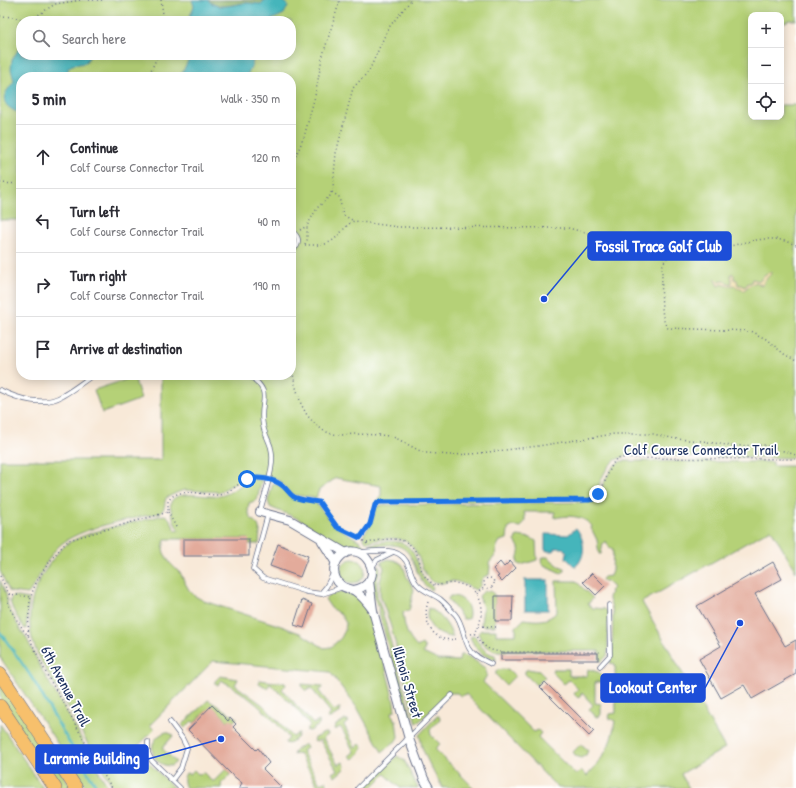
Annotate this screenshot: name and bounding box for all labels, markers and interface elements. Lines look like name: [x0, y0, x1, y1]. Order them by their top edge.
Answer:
map controls: [748, 12, 784, 120]
button: +: [748, 12, 784, 48]
search box: [16, 16, 296, 60]
icon: search: [30, 27, 52, 49]
text: Search here: [62, 28, 126, 49]
button: −: [748, 48, 784, 84]
button: locate: [748, 84, 784, 120]
text: 5 min: [32, 87, 66, 110]
text: Walk · 350 m: [220, 89, 280, 107]
text: Continue: [70, 137, 118, 158]
icon: ahead: [32, 146, 54, 168]
text: 120 m: [252, 148, 280, 166]
text: Colf Course Connector Trail: [70, 158, 204, 176]
text: Turn left: [70, 201, 120, 222]
icon: left: [32, 210, 54, 232]
text: 40 m: [257, 212, 280, 230]
text: Colf Course Connector Trail: [70, 222, 204, 240]
callout: Fossil Trace Golf Club: [588, 232, 731, 260]
text: Fossil Trace Golf Club: [595, 235, 723, 257]
text: Turn right: [70, 265, 126, 286]
icon: right: [32, 274, 54, 296]
text: 190 m: [253, 276, 280, 294]
text: Colf Course Connector Trail: [70, 286, 204, 304]
icon: arrive: [32, 338, 54, 360]
text: Arrive at destination: [70, 338, 182, 359]
street label: Colf Course Connector Trail: [624, 439, 778, 460]
route start: [238, 470, 256, 488]
route end: [589, 485, 607, 503]
street label: 6th Avenue Trail: [36, 642, 96, 730]
street label: Illinois Street: [388, 644, 428, 721]
callout: Lookout Center: [601, 674, 705, 702]
text: Lookout Center: [609, 676, 698, 698]
callout: Laramie Building: [36, 745, 148, 773]
text: Laramie Building: [44, 747, 140, 770]

